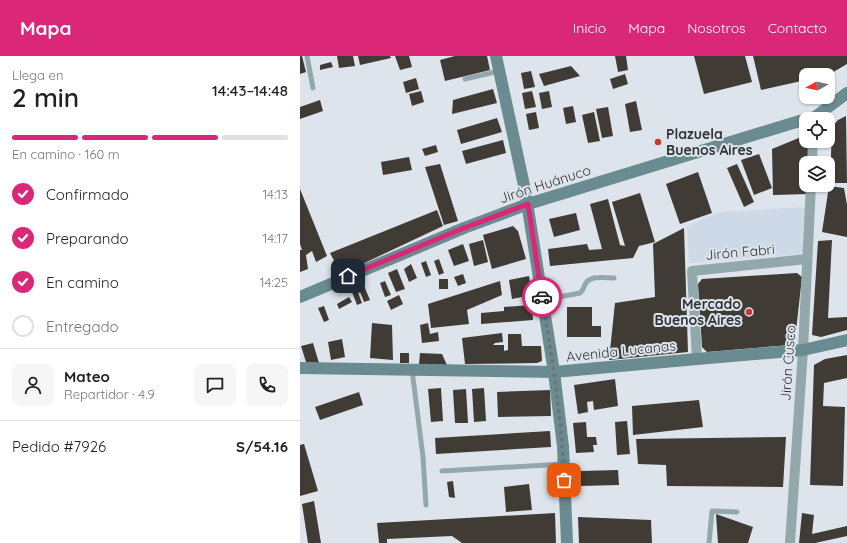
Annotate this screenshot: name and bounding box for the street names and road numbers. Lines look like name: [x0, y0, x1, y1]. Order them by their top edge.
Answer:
street label: Jirón Huánuco: [497, 161, 593, 207]
street label: Jirón Fabri: [704, 240, 776, 264]
street label: Jirón Cusco: [776, 324, 800, 402]
street label: Avenida Lucanas: [565, 336, 677, 366]

